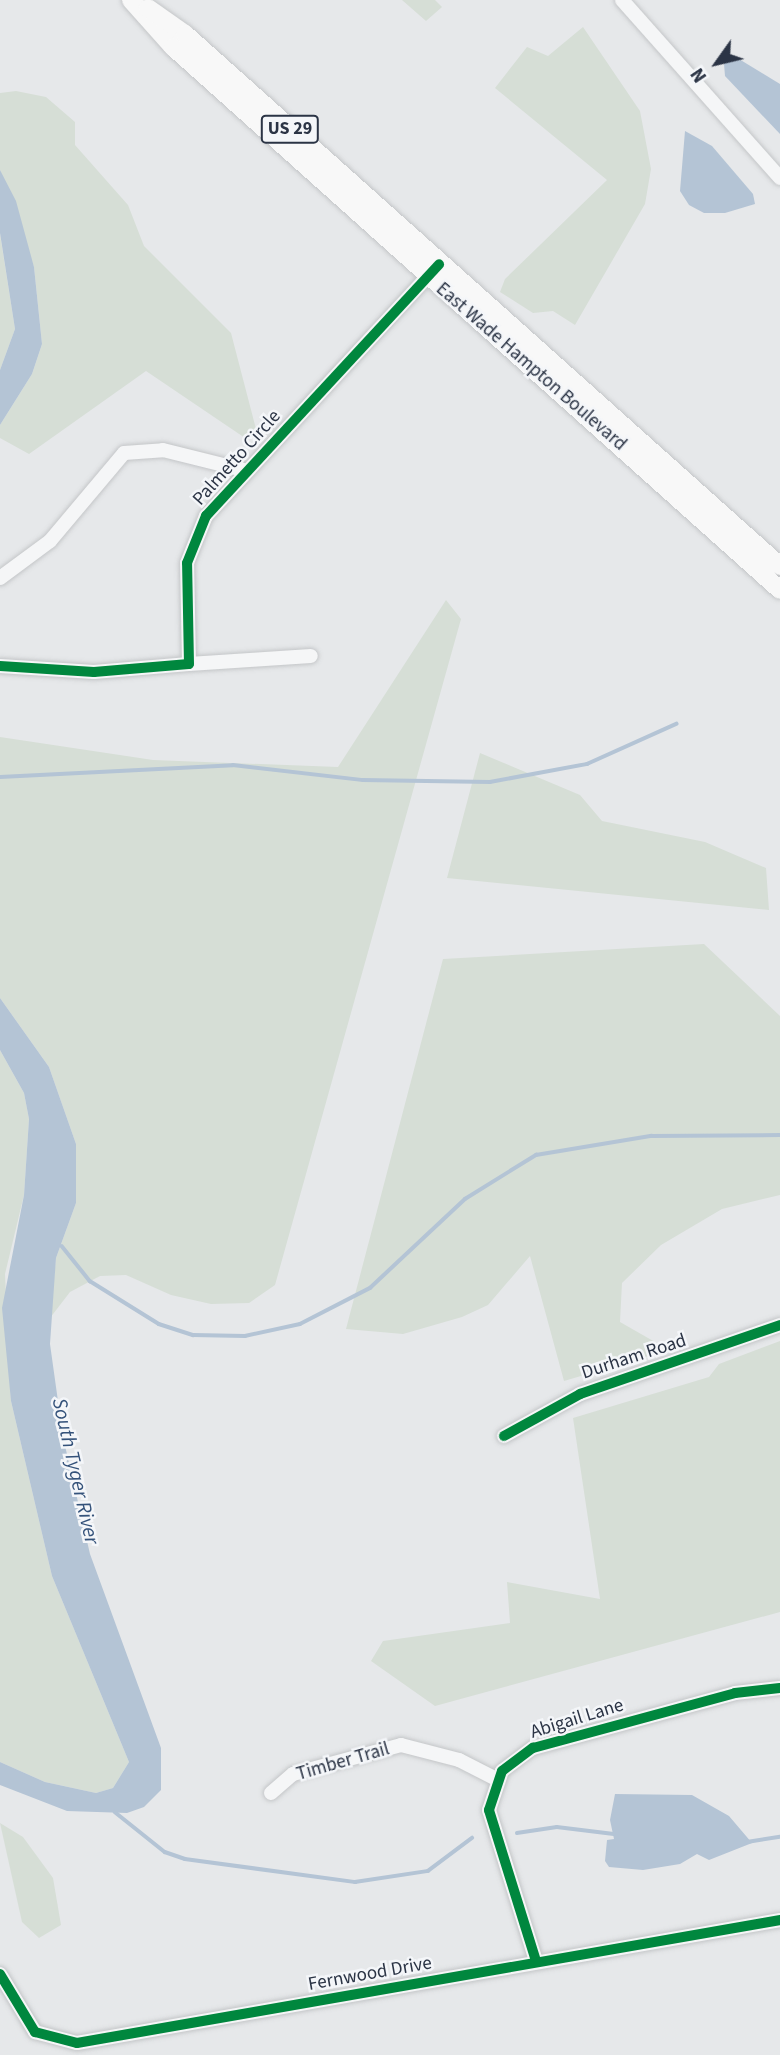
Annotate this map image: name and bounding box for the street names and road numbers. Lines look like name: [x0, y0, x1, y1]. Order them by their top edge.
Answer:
road number: US 29: [260, 114, 320, 144]
street label: East Wade Hampton Boulevard: [431, 278, 631, 456]
street label: Palmetto Circle: [188, 406, 286, 510]
street label: Durham Road: [579, 1329, 689, 1385]
street label: Abigail Lane: [528, 1694, 626, 1744]
street label: Timber Trail: [294, 1738, 392, 1786]
street label: Fernwood Drive: [306, 1952, 434, 1996]

